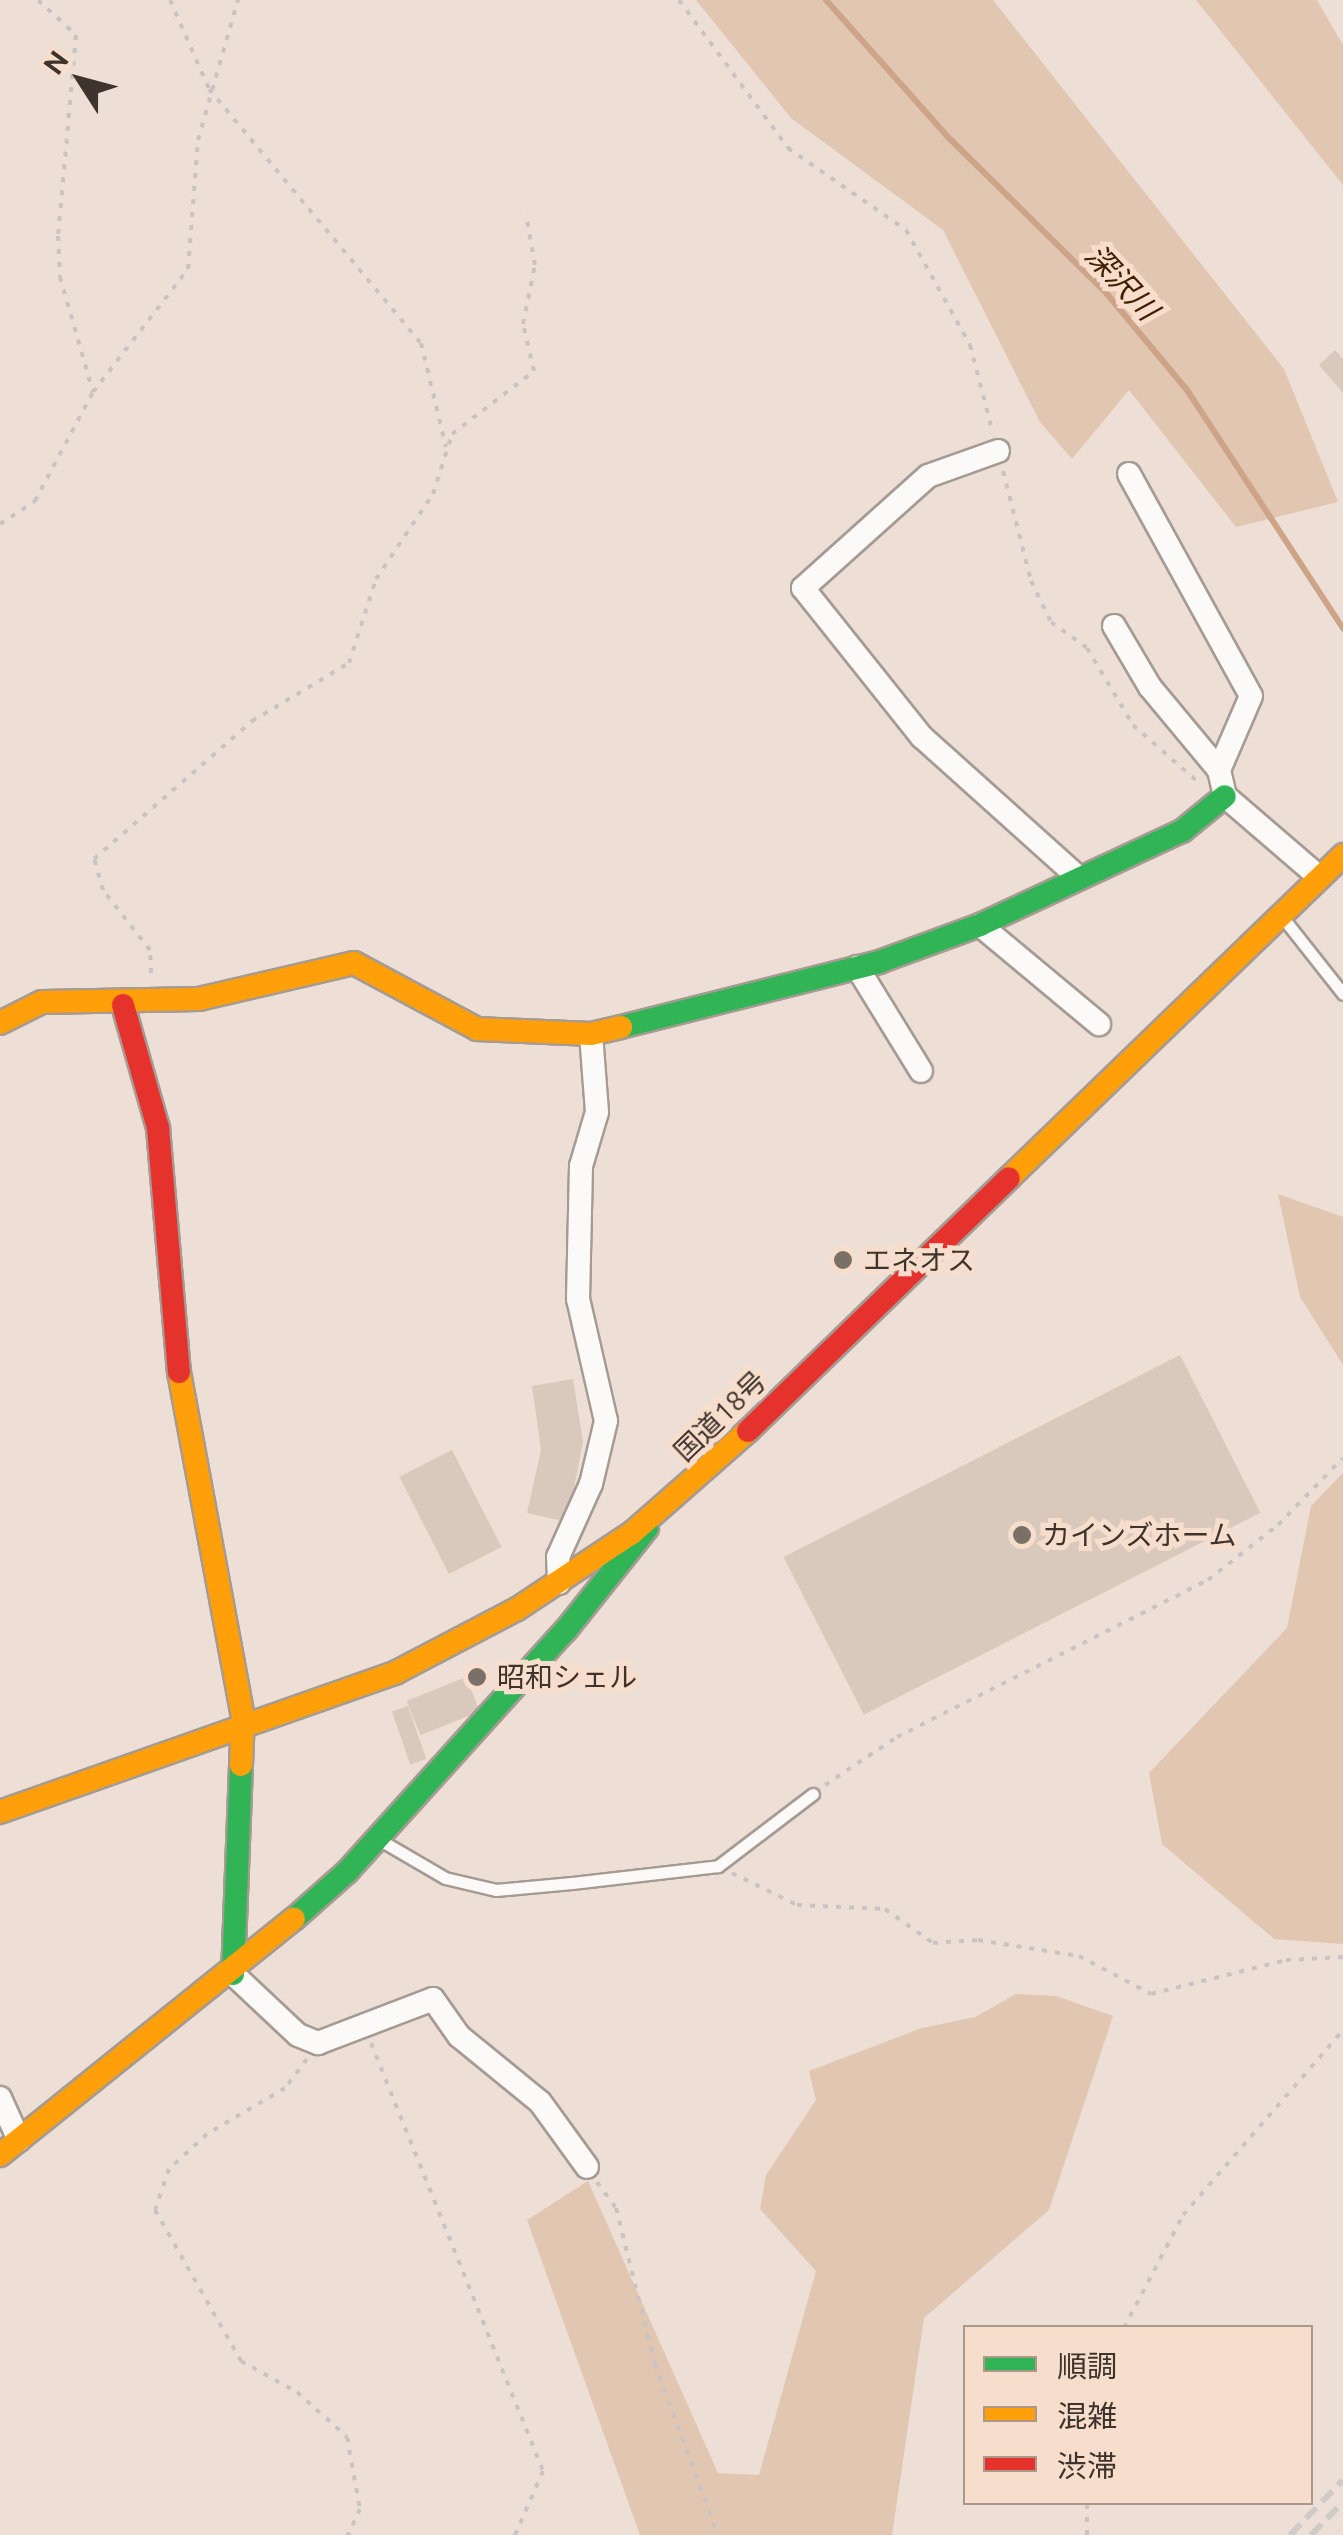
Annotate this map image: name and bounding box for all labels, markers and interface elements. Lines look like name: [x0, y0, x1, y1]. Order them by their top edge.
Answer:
north arrow: [30, 30, 130, 130]
text: N: [37, 45, 74, 80]
water label: 深沢川: [1078, 237, 1166, 327]
place label: エネオス: [863, 1243, 975, 1277]
marker: エネオス: [832, 1249, 854, 1271]
street label: 国道18号: [667, 1364, 773, 1468]
place label: カインズホーム: [1042, 1518, 1238, 1552]
marker: カインズホーム: [1011, 1524, 1033, 1546]
place label: 昭和シェル: [497, 1660, 637, 1694]
marker: 昭和シェル: [466, 1666, 488, 1688]
legend: [963, 2325, 1313, 2505]
text: 順調: [1057, 2349, 1117, 2383]
text: 混雑: [1057, 2399, 1117, 2433]
text: 渋滞: [1057, 2449, 1117, 2483]

